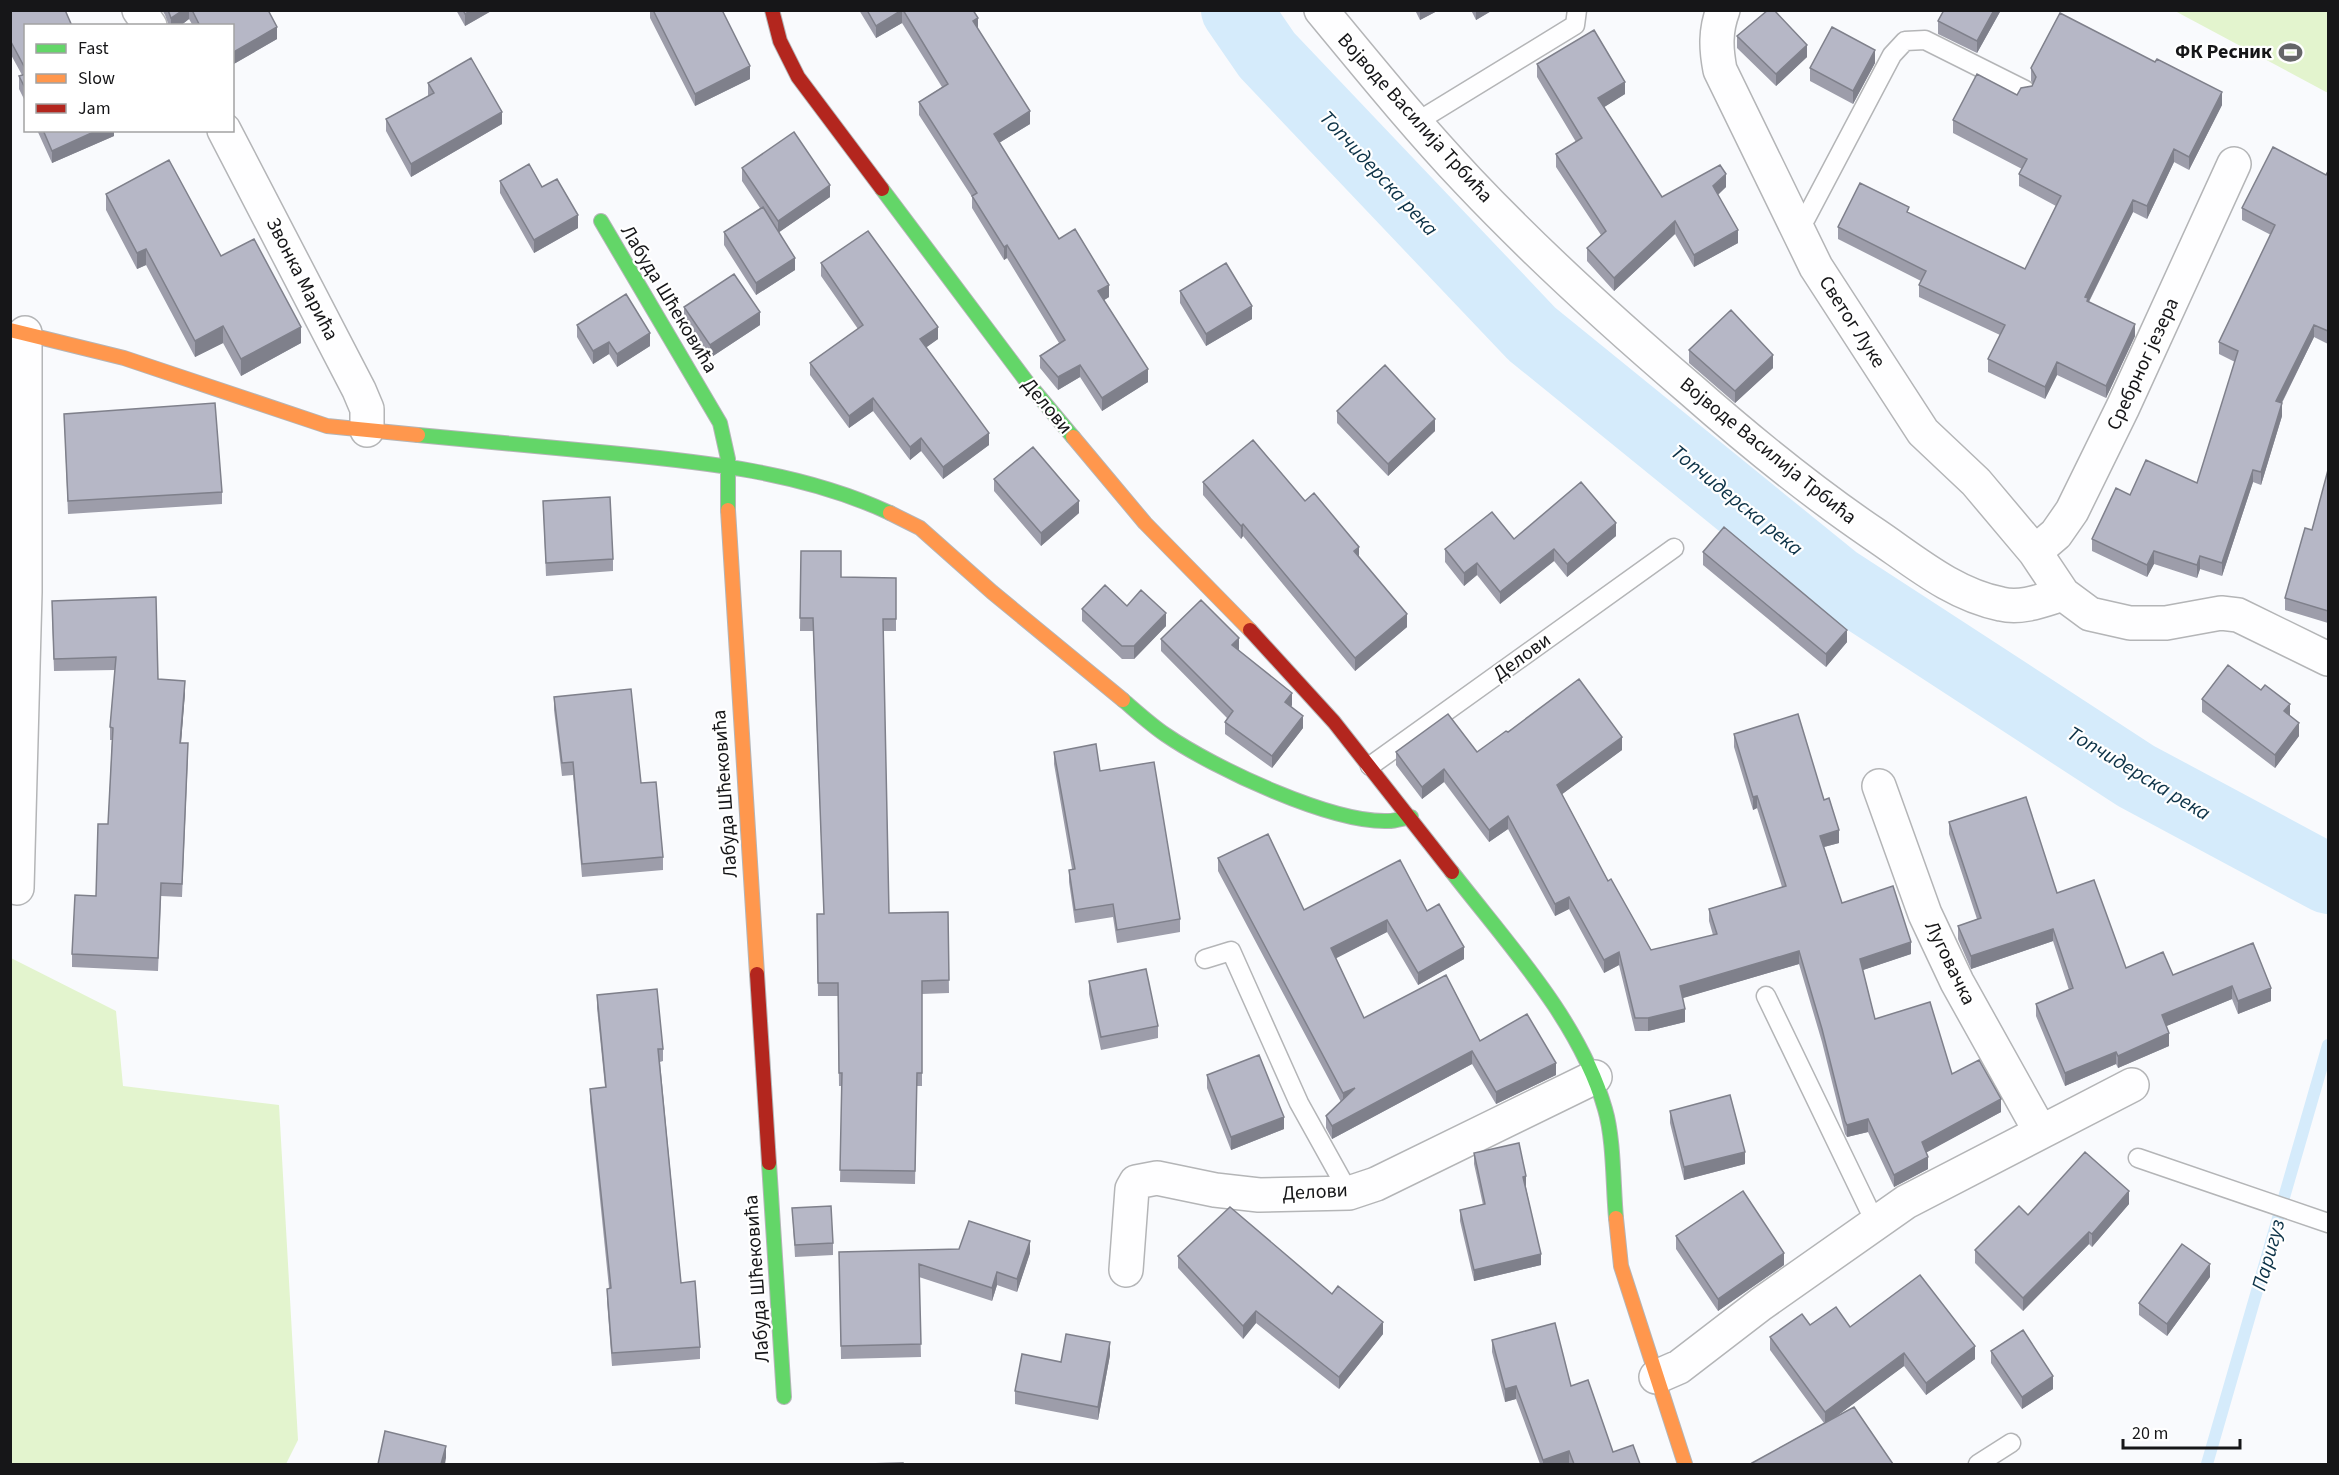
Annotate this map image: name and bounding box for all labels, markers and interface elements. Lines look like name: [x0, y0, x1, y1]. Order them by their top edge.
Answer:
legend: [24, 24, 234, 132]
street label: Војводе Василија Трбића: [1331, 27, 1499, 209]
text: Fast: [78, 36, 109, 61]
place label: ФК Ресник: [2175, 38, 2272, 66]
sports icon: ФК Ресник: [2277, 39, 2303, 65]
text: Slow: [78, 66, 115, 91]
text: Jam: [78, 96, 111, 121]
water label: Топчидерска река: [1313, 103, 1445, 243]
street label: Звонка Марића: [259, 213, 345, 345]
street label: Лабуда Шћековића: [614, 220, 724, 378]
street label: Светог Луке: [1812, 270, 1892, 374]
street label: Сребрног језера: [2100, 293, 2186, 435]
street label: Војводе Василија Трбића: [1674, 371, 1862, 531]
street label: Делови: [1015, 372, 1079, 440]
water label: Топчидерска река: [1664, 437, 1810, 563]
street label: Делови: [1487, 626, 1557, 688]
street label: Лабуда Шћековића: [705, 709, 745, 879]
water label: Топчидерска река: [2062, 718, 2216, 828]
street label: Луговачка: [1918, 916, 1982, 1010]
street label: Делови: [1281, 1176, 1349, 1208]
street label: Лабуда Шћековића: [737, 1194, 777, 1364]
water label: Паригуз: [2244, 1216, 2293, 1294]
scale bar: [2123, 1412, 2240, 1450]
text: 20 m: [2132, 1421, 2168, 1446]

